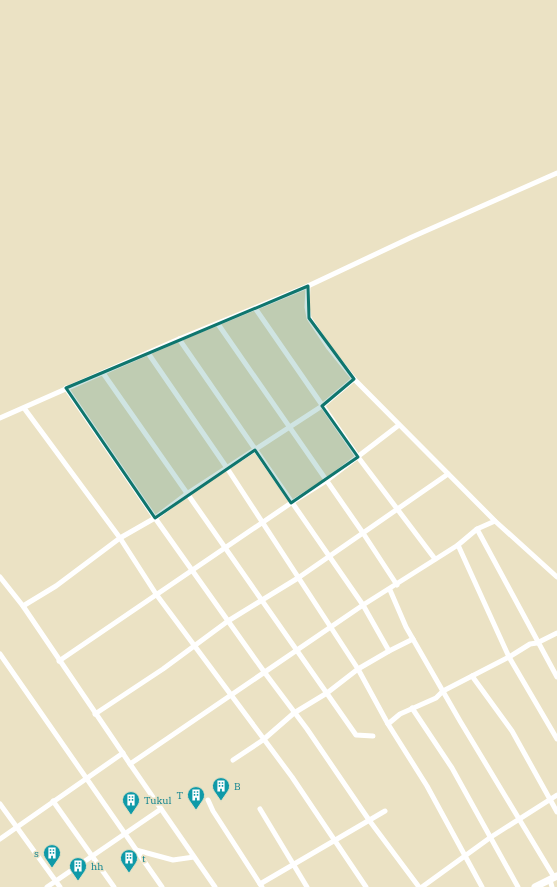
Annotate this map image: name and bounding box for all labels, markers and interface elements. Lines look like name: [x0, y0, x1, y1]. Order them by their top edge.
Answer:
building icon: B: [211, 776, 231, 801]
place label: B: [234, 780, 241, 793]
building icon: T: [186, 785, 206, 810]
place label: T: [176, 789, 183, 802]
building icon: Tukul: [121, 790, 141, 815]
place label: Tukul: [144, 794, 171, 807]
building icon: s: [42, 843, 62, 868]
place label: s: [34, 847, 39, 860]
building icon: t: [119, 848, 139, 873]
place label: t: [142, 852, 146, 865]
building icon: hh: [68, 856, 88, 881]
place label: hh: [91, 860, 103, 873]

